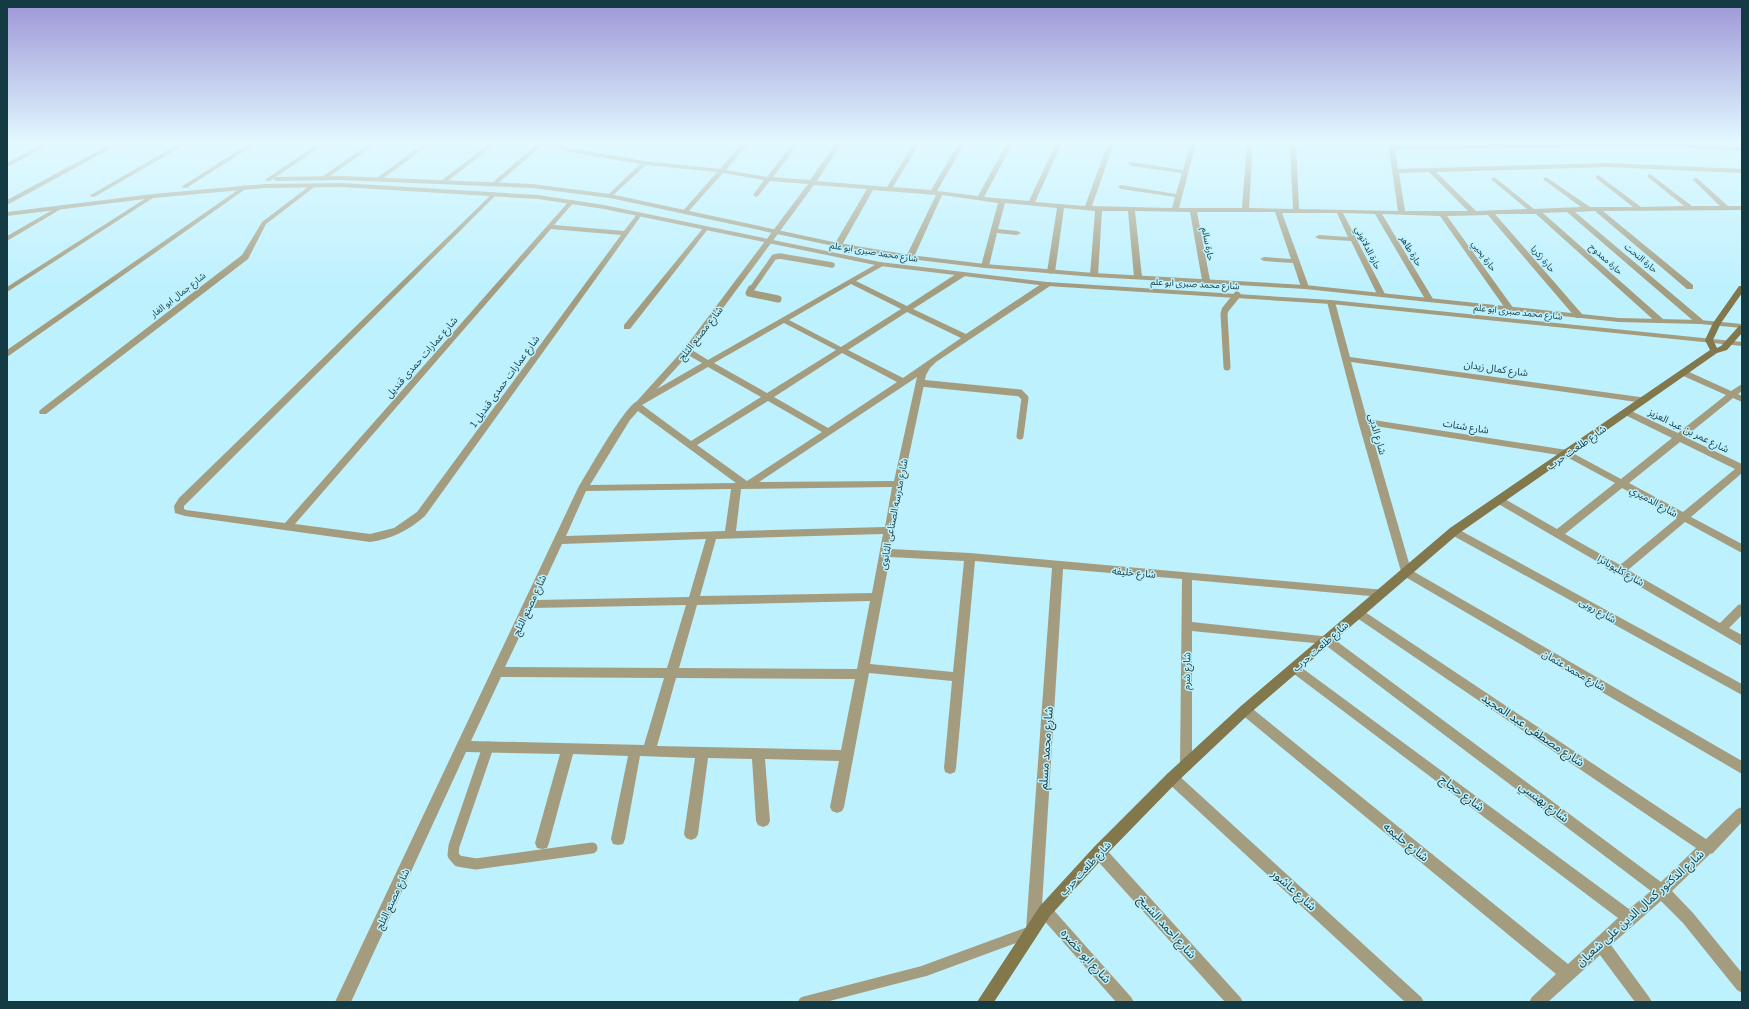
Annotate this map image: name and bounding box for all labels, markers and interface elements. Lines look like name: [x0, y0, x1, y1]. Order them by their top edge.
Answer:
street label: حارة الدلاتوني: [1351, 224, 1384, 272]
street label: حارة سالم: [1198, 226, 1217, 262]
street label: حارة طاهر: [1397, 232, 1425, 269]
street label: حارة يحيي: [1468, 238, 1499, 274]
street label: شارع محمد صبرى ابو علم: [829, 239, 919, 266]
street label: حارة ممدوح: [1586, 241, 1625, 278]
street label: حارة النحت: [1622, 241, 1660, 275]
street label: حارة زكريا: [1528, 243, 1558, 275]
street label: شارع جمال ابو الغار: [147, 270, 209, 322]
street label: شارع محمد صبرى ابو علم: [1150, 276, 1240, 293]
street label: شارع محمد صبرى ابو علم: [1473, 301, 1563, 324]
street label: شارع مصنع الثلج: [675, 303, 727, 364]
street label: شارع عمارات حمدى قنديل: [382, 314, 461, 401]
street label: شارع عمارات حمدى قنديل 1: [467, 333, 543, 430]
street label: شارع كمال زيدان: [1463, 358, 1529, 380]
street label: شارع عمر بن عبد العزيز: [1645, 405, 1731, 457]
street label: شارع الدبى: [1365, 412, 1390, 457]
street label: شارع شتات: [1442, 416, 1490, 438]
street label: شارع طلعت حرب: [1544, 422, 1609, 474]
street label: شارع مدرسه الصناعى الثانوى: [876, 457, 912, 571]
street label: شارع الدميري: [1627, 483, 1680, 521]
street label: شارع كليوباترا: [1594, 552, 1647, 590]
street label: شارع خليفه: [1111, 564, 1157, 582]
street label: شارع مصنع الثلج: [510, 573, 550, 638]
street label: شارع روبى: [1577, 595, 1619, 627]
street label: شارع طلعت حرب: [1290, 618, 1352, 675]
street label: شارع محمد عثمان: [1539, 647, 1608, 695]
street label: شارع شرم: [1180, 652, 1195, 690]
street label: شارع مصطفى عبد المجيد: [1478, 690, 1587, 771]
street label: شارع محمد مسلم: [1035, 706, 1058, 790]
street label: شارع حجاج: [1436, 771, 1488, 816]
street label: شارع بهنسي: [1515, 778, 1572, 827]
street label: شارع حليمه: [1379, 819, 1432, 866]
street label: شارع طلعت حرب: [1057, 838, 1115, 899]
street label: شارع الدكتور كمال الدين على شعبان: [1572, 846, 1708, 971]
street label: شارع عاشور: [1267, 865, 1320, 915]
street label: شارع مصنع الثلج: [373, 867, 413, 932]
street label: شارع احمد الشيخ: [1133, 892, 1200, 963]
street label: شارع ابو خضره: [1056, 925, 1115, 987]

